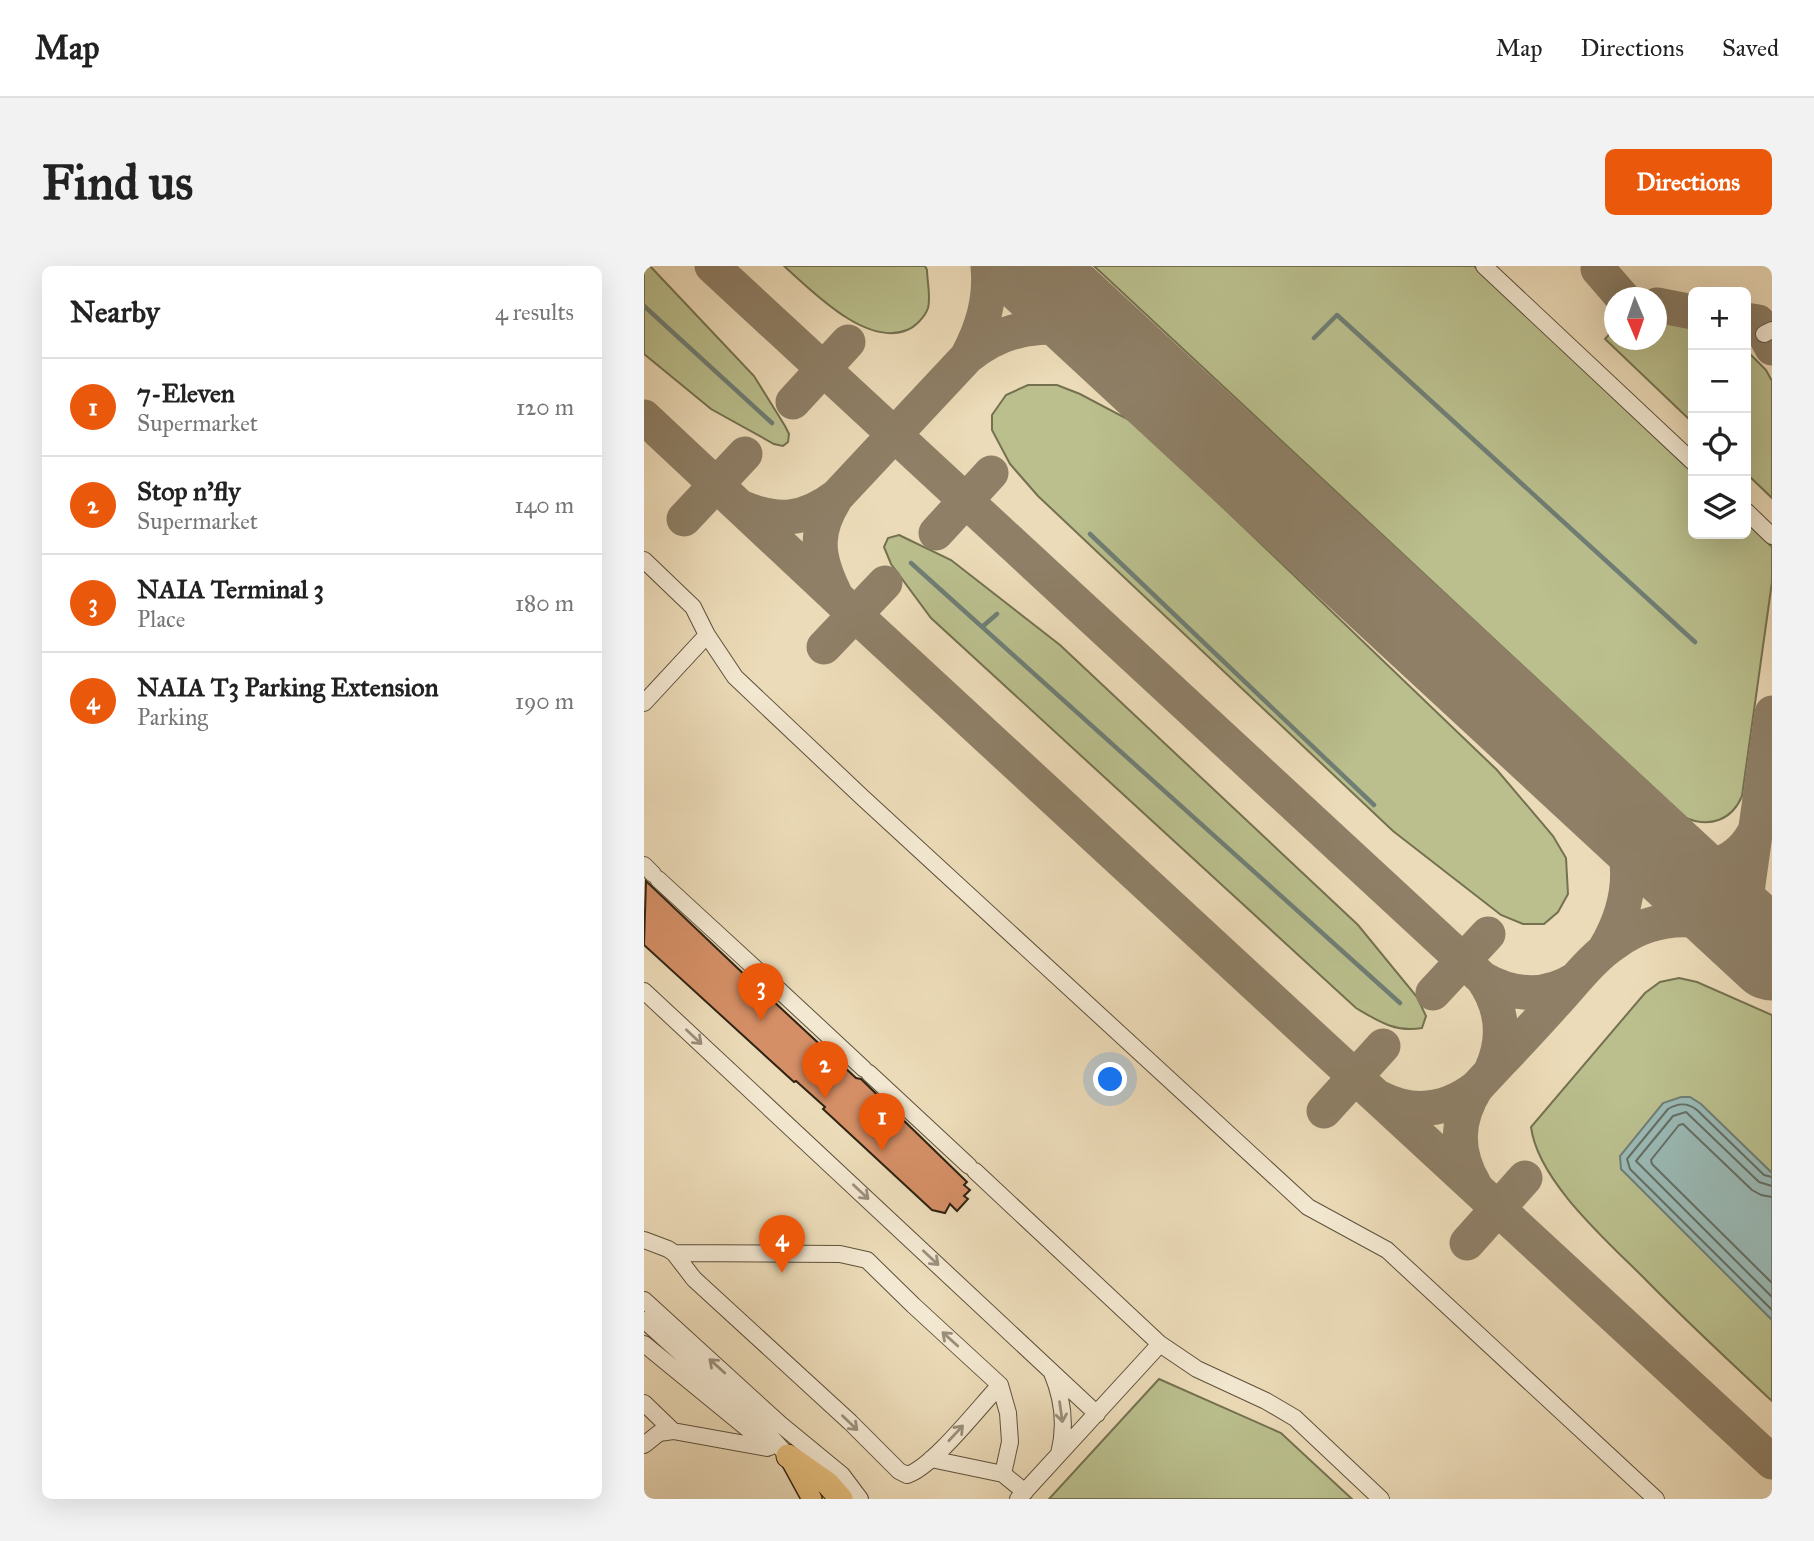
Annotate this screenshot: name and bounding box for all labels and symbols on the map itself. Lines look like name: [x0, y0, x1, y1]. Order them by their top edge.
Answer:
north arrow: [1604, 287, 1667, 350]
pin: 3: [738, 963, 784, 1021]
one-way arrow: [685, 1029, 702, 1046]
pin: 2: [802, 1041, 848, 1099]
your location: [1093, 1062, 1127, 1096]
pin: 1: [859, 1093, 905, 1151]
one-way arrow: [852, 1184, 870, 1200]
pin: 4: [759, 1215, 805, 1273]
one-way arrow: [922, 1249, 939, 1266]
one-way arrow: [942, 1330, 959, 1347]
one-way arrow: [709, 1358, 726, 1375]
one-way arrow: [1055, 1400, 1068, 1423]
one-way arrow: [841, 1414, 858, 1431]
one-way arrow: [948, 1424, 964, 1442]

